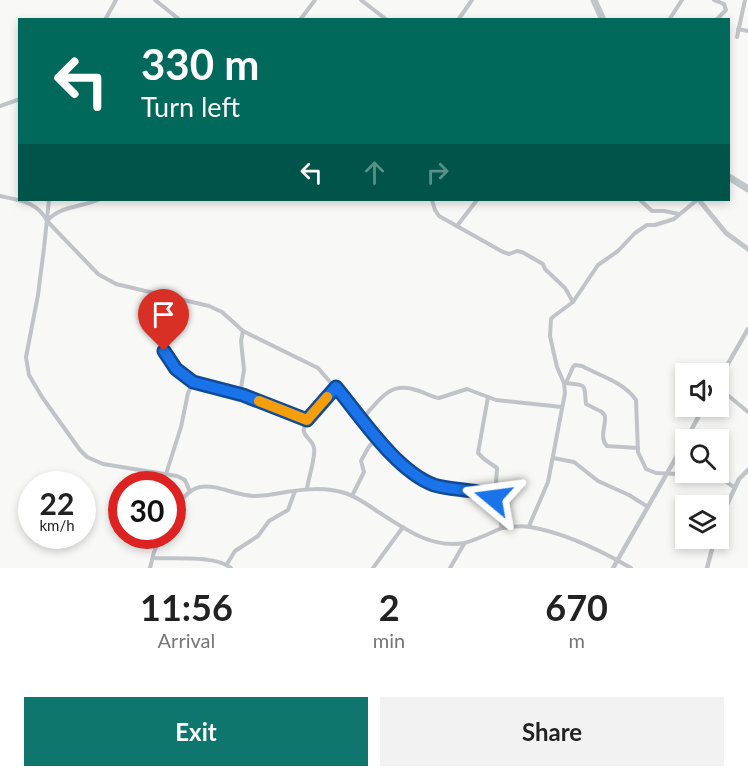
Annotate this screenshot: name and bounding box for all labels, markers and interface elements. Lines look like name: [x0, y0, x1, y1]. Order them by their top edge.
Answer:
text: 330 m: [141, 39, 259, 89]
icon: left: [42, 42, 120, 120]
text: Turn left: [141, 90, 240, 123]
icon: left: [295, 156, 328, 189]
icon: ahead: [358, 156, 391, 189]
icon: right: [421, 156, 454, 189]
pin: [138, 289, 189, 351]
icon: arrive: [147, 298, 180, 331]
map controls: [675, 363, 729, 549]
button: sound: [675, 363, 729, 417]
button: search: [675, 429, 729, 483]
position arrow: [461, 466, 525, 530]
speed limit sign: 30: [108, 471, 186, 549]
text: 22: [40, 485, 74, 521]
button: layers: [675, 495, 729, 549]
text: km/h: [39, 516, 75, 534]
text: 11:56: [140, 585, 233, 629]
text: 2: [379, 585, 400, 629]
text: 670: [545, 585, 608, 629]
text: Arrival: [158, 628, 215, 652]
text: min: [373, 628, 405, 652]
text: m: [568, 628, 585, 652]
button: Exit: [24, 697, 368, 766]
button: Share: [380, 697, 724, 766]

